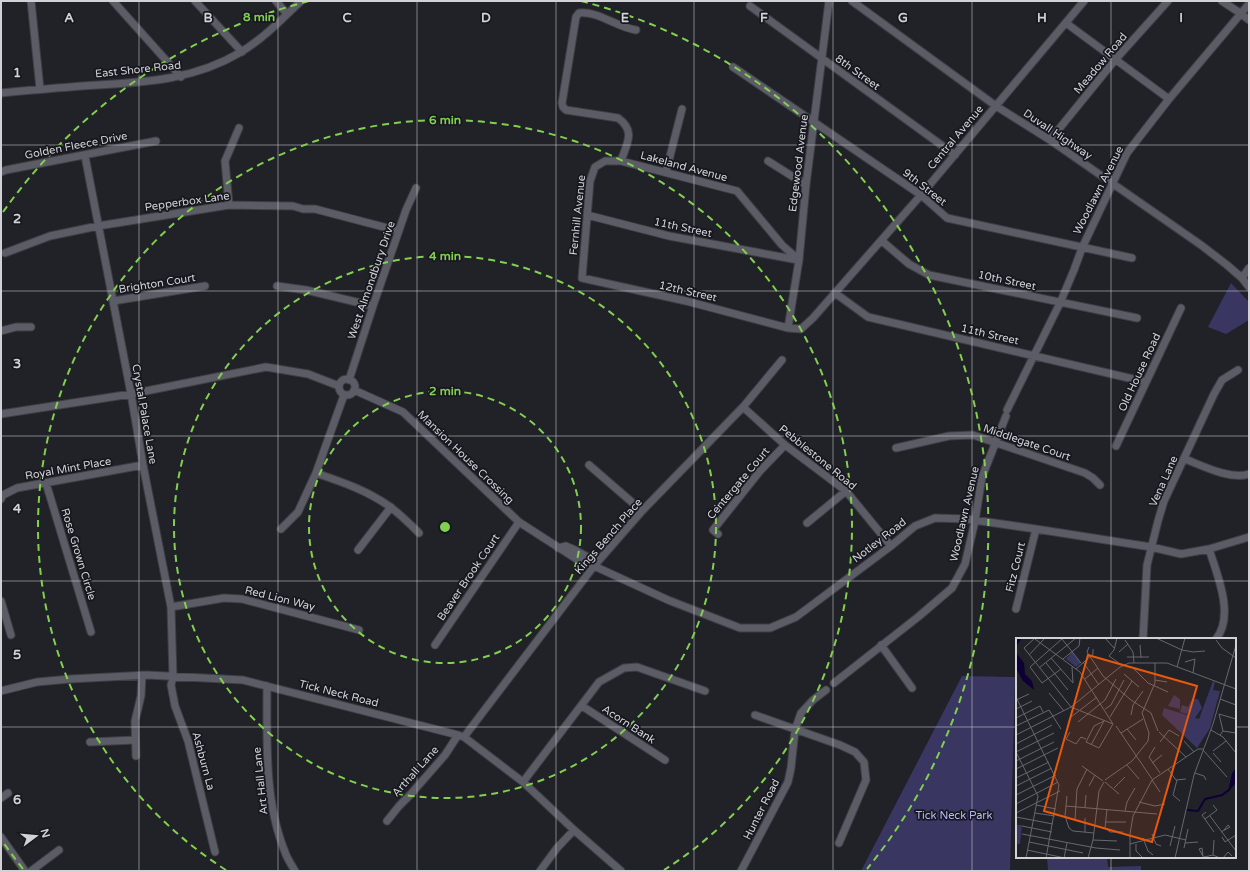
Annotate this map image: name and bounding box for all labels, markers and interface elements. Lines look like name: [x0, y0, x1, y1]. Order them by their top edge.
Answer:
text: A: [64, 10, 74, 26]
text: B: [203, 10, 213, 26]
text: 8 min: [243, 10, 275, 24]
text: C: [342, 10, 352, 26]
text: D: [481, 10, 491, 26]
text: E: [621, 10, 629, 26]
text: F: [760, 10, 768, 26]
text: G: [898, 10, 908, 26]
text: H: [1037, 10, 1047, 26]
text: I: [1179, 10, 1183, 26]
street label: Meadow Road: [1071, 30, 1130, 96]
street label: 8th Street: [833, 52, 883, 93]
street label: East Shore Road: [94, 59, 182, 80]
text: 1: [13, 65, 21, 81]
street label: Central Avenue: [925, 103, 986, 172]
street label: Duvall Highway: [1021, 107, 1095, 162]
text: 6 min: [429, 113, 461, 127]
street label: Edgewood Avenue: [786, 114, 811, 213]
street label: Golden Fleece Drive: [24, 129, 129, 162]
street label: Woodlawn Avenue: [1071, 144, 1126, 237]
street label: Lakeland Avenue: [639, 149, 729, 184]
street label: 9th Street: [900, 166, 949, 209]
street label: Fernhill Avenue: [567, 174, 588, 256]
street label: Pepperbox Lane: [144, 189, 230, 214]
text: 2: [13, 211, 21, 227]
street label: 11th Street: [653, 215, 713, 240]
street label: West Almondbury Drive: [345, 219, 398, 341]
text: 4 min: [429, 249, 461, 263]
street label: 10th Street: [977, 268, 1037, 293]
street label: Brighton Court: [118, 271, 196, 296]
street label: 12th Street: [658, 279, 718, 304]
street label: 11th Street: [960, 322, 1020, 347]
street label: Old House Road: [1116, 331, 1163, 413]
text: 3: [13, 356, 21, 372]
street label: Crystal Palace Lane: [129, 363, 160, 465]
text: 2 min: [429, 384, 461, 398]
street label: Mansion House Crossing: [415, 408, 517, 507]
street label: Middlegate Court: [981, 421, 1072, 464]
street label: Pebblestone Road: [776, 422, 859, 493]
street label: Centergate Court: [704, 445, 772, 522]
street label: Vena Lane: [1146, 454, 1180, 509]
street label: Royal Mint Place: [24, 455, 112, 482]
street label: Woodlawn Avenue: [947, 465, 982, 563]
street label: Kings Bench Place: [572, 496, 645, 577]
text: 4: [13, 501, 22, 517]
street label: Rose Grown Circle: [58, 507, 99, 602]
street label: Notley Road: [850, 515, 909, 565]
centre of rings: [438, 520, 452, 534]
street label: Beaver Brook Court: [434, 531, 502, 623]
street label: Fitz Court: [1003, 541, 1028, 593]
street label: Red Lion Way: [243, 583, 316, 614]
inset map: [1016, 638, 1236, 858]
text: 5: [13, 647, 21, 663]
street label: Tick Neck Road: [298, 677, 380, 710]
street label: Acorn Bank: [600, 702, 658, 746]
street label: Ashburn La: [189, 730, 218, 792]
street label: Arthall Lane: [389, 743, 441, 799]
street label: Art Hall Lane: [250, 747, 270, 815]
street label: Hunter Road: [741, 777, 782, 842]
text: 6: [13, 792, 21, 808]
park label: Tick Neck Park: [915, 809, 993, 822]
north arrow: [16, 816, 56, 856]
text: N: [38, 827, 53, 839]

